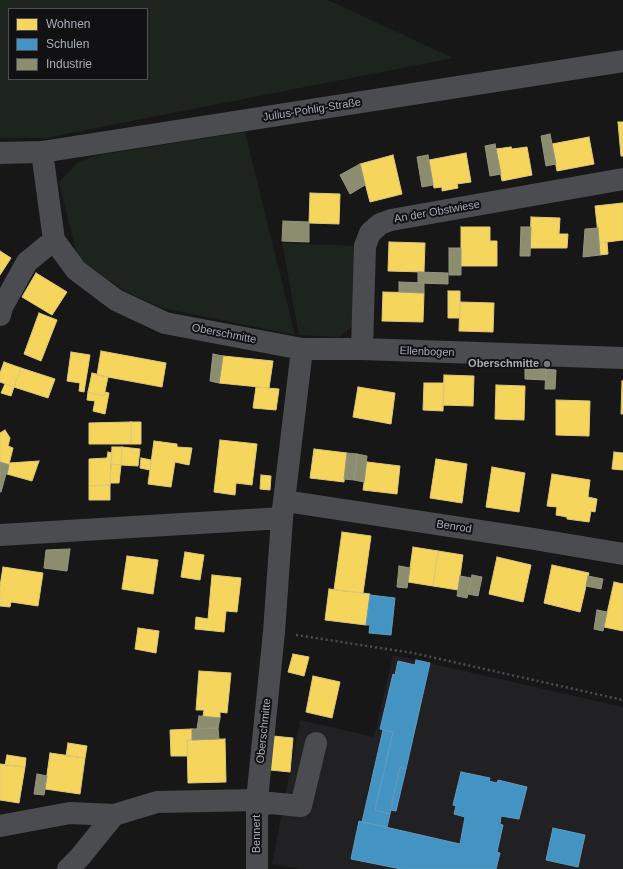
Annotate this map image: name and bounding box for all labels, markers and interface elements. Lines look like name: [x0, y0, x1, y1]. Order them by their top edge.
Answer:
legend: [8, 8, 148, 80]
text: Wohnen: [46, 17, 90, 31]
text: Schulen: [46, 37, 89, 51]
text: Industrie: [46, 57, 92, 71]
street label: Julius-Pohlig-Straße: [262, 96, 362, 124]
street label: An der Obstwiese: [393, 198, 481, 226]
street label: Oberschmitte: [191, 321, 257, 347]
street label: Ellenbogen: [399, 344, 455, 360]
place label: Oberschmitte: [468, 357, 539, 371]
marker: Oberschmitte: [542, 359, 552, 369]
street label: Benrod: [435, 518, 473, 536]
street label: Oberschmitte: [254, 698, 274, 764]
street label: Bennert: [250, 815, 264, 853]

